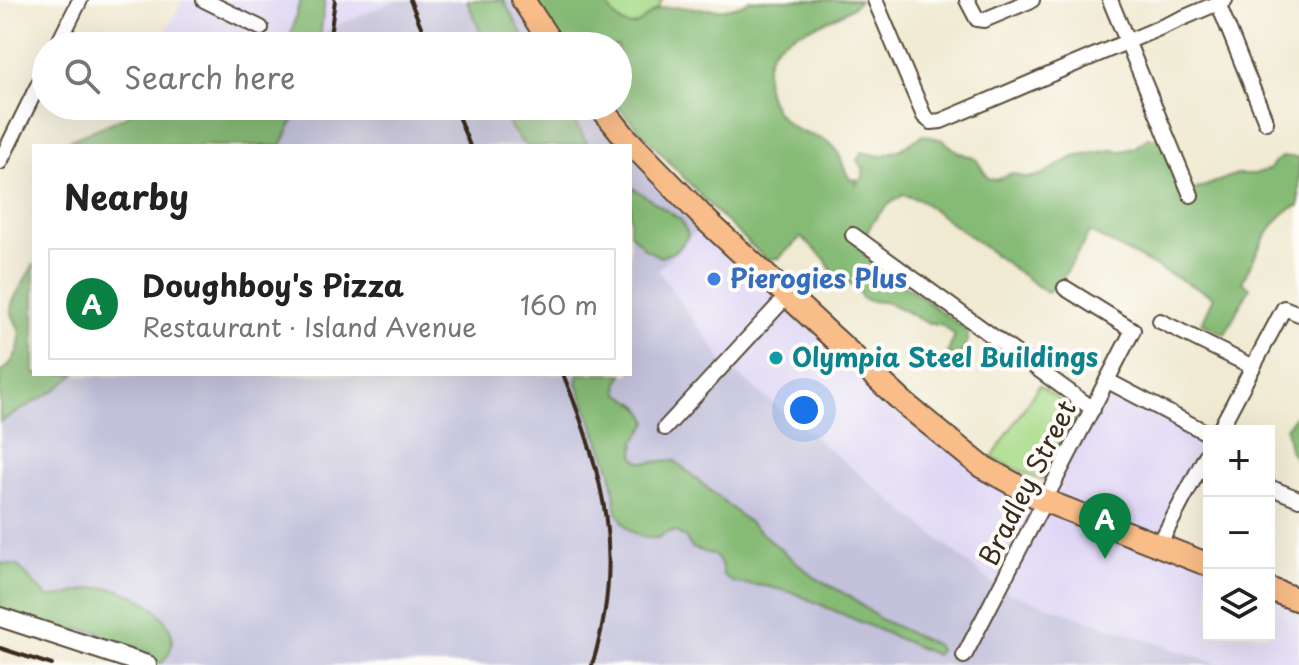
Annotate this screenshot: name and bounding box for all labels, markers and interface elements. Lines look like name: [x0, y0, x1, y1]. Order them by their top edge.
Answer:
search box: [32, 32, 632, 120]
icon: search: [60, 54, 104, 98]
text: Search here: [124, 54, 296, 99]
text: Nearby: [64, 170, 189, 222]
place label: Pierogies Plus: [730, 258, 907, 297]
text: Doughboy's Pizza: [142, 262, 404, 307]
marker: Pierogies Plus: [705, 270, 723, 288]
text: A: [82, 285, 102, 324]
text: 160 m: [520, 285, 598, 324]
text: Restaurant · Island Avenue: [142, 307, 477, 346]
place label: Olympia Steel Buildings: [792, 337, 1098, 376]
marker: Olympia Steel Buildings: [767, 349, 785, 367]
your location: [784, 390, 824, 430]
street label: Bradley Street: [968, 393, 1085, 572]
map controls: [1203, 425, 1275, 641]
button: +: [1203, 425, 1275, 497]
pin: A: [1079, 493, 1131, 559]
button: −: [1203, 497, 1275, 569]
button: layers: [1203, 569, 1275, 641]

